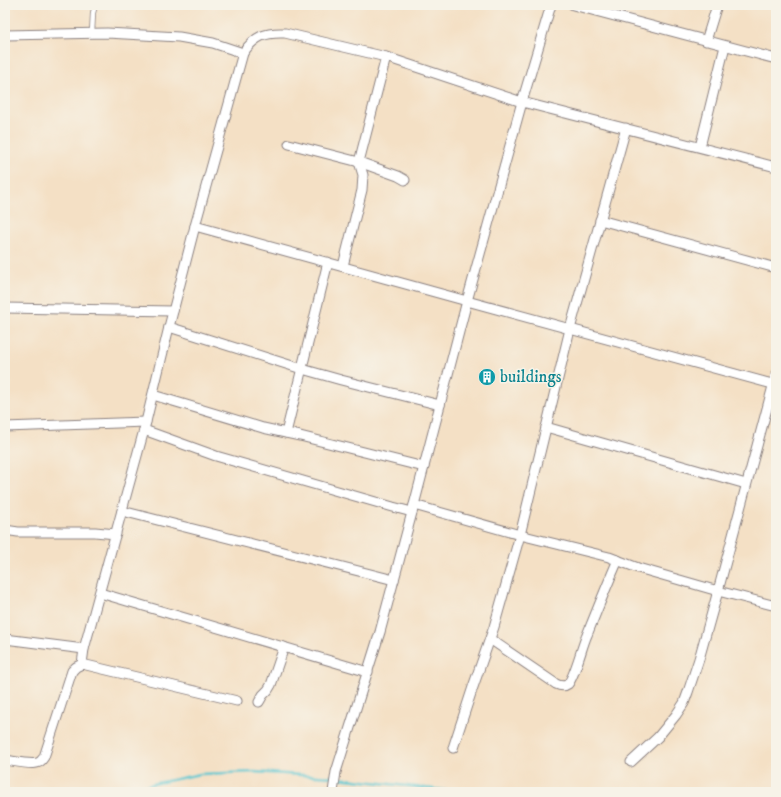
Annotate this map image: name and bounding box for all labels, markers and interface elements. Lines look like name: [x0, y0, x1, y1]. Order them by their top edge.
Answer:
place label: buildings: [500, 366, 562, 388]
building icon: buildings: [477, 367, 497, 387]

